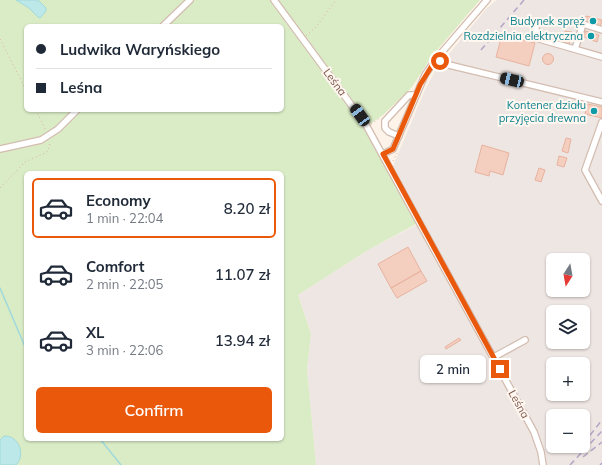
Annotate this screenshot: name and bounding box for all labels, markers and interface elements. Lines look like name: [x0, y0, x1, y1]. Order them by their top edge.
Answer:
place label: Budynek spręż: [510, 14, 585, 28]
marker: Budynek spręż: [588, 16, 598, 26]
place label: Rozdzielnia elektryczna: [463, 29, 583, 43]
marker: Rozdzielnia elektryczna: [586, 31, 596, 41]
text: Ludwika Waryńskiego: [60, 40, 220, 59]
route start: [431, 52, 449, 70]
street label: Leśna: [320, 66, 350, 98]
car: [499, 71, 525, 89]
text: Leśna: [60, 78, 102, 97]
place label: Kontener działu przyjęcia drewna: [499, 98, 586, 125]
car: [348, 102, 372, 128]
marker: Kontener działu przyjęcia drewna: [589, 106, 599, 116]
icon: car: [38, 190, 74, 226]
text: Economy: [86, 191, 151, 210]
text: 8.20 zł: [224, 199, 270, 218]
text: 1 min · 22:04: [86, 210, 163, 226]
north arrow: [546, 253, 590, 297]
map controls: [546, 253, 590, 453]
icon: car: [38, 256, 74, 292]
text: Comfort: [86, 257, 144, 276]
text: 11.07 zł: [215, 265, 270, 284]
text: 2 min · 22:05: [86, 276, 163, 292]
button: layers: [546, 305, 590, 349]
icon: car: [38, 322, 74, 358]
text: XL: [86, 323, 104, 342]
text: 13.94 zł: [215, 331, 270, 350]
text: 3 min · 22:06: [86, 342, 163, 358]
callout: 2 min: [420, 355, 486, 383]
button: +: [546, 357, 590, 401]
route end: [491, 360, 509, 378]
text: 2 min: [436, 361, 470, 377]
button: Confirm: [36, 387, 272, 433]
street label: Leśna: [505, 387, 533, 421]
button: −: [546, 409, 590, 453]

